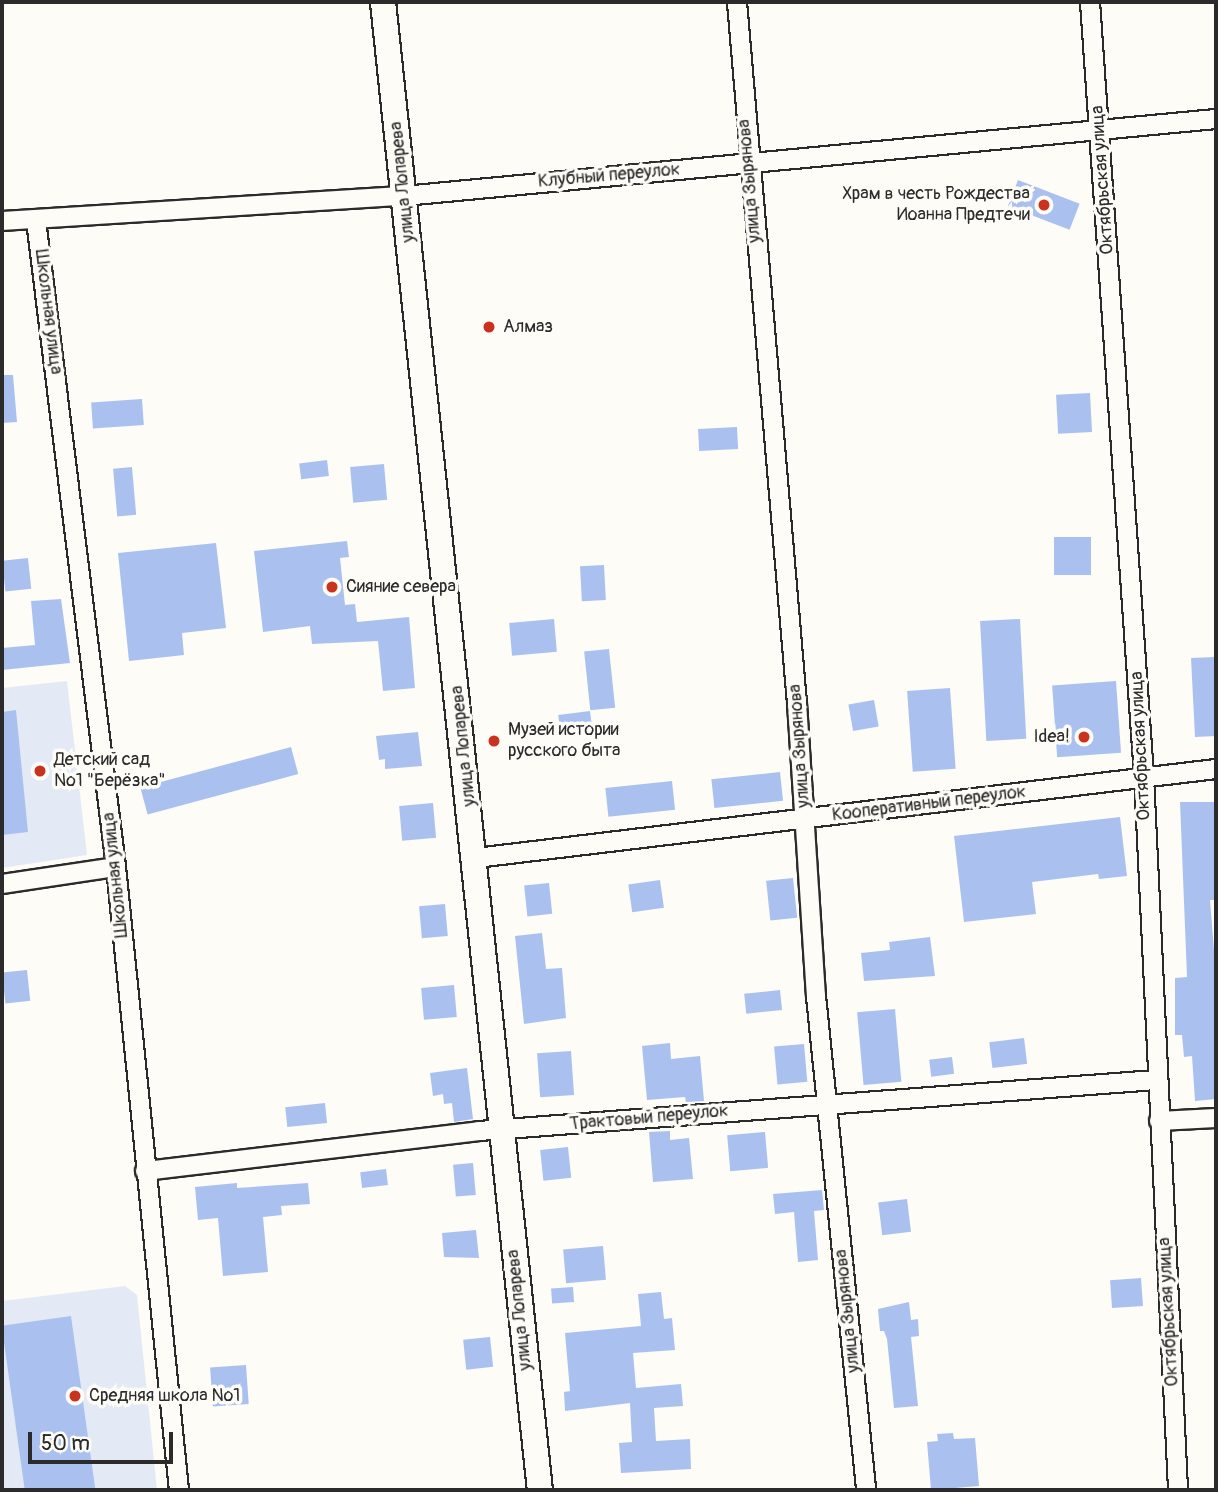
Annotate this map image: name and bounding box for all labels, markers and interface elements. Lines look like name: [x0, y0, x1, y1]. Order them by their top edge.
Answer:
street label: Октябрьская улица: [1087, 105, 1119, 255]
street label: улица Зырянова: [734, 118, 766, 244]
street label: улица Лопарева: [386, 121, 420, 243]
street label: Клубный переулок: [537, 159, 681, 193]
place label: Храм в честь Рождества Иоанна Предтечи: [842, 184, 1030, 227]
marker: Храм в честь Рождества Иоанна Предтечи: [1036, 197, 1052, 213]
street label: Школьная улица: [30, 248, 66, 376]
place label: Алмаз: [503, 316, 553, 338]
marker: Алмаз: [481, 319, 497, 335]
place label: Сияние севера: [346, 576, 456, 598]
marker: Сияние севера: [324, 579, 340, 595]
street label: Октябрьская улица: [1126, 671, 1156, 821]
street label: улица Зырянова: [785, 683, 815, 809]
street label: улица Лопарева: [447, 685, 481, 807]
place label: Музей истории русского быта: [508, 720, 620, 762]
place label: Idea!: [1033, 726, 1070, 748]
marker: Idea!: [1076, 729, 1092, 745]
marker: Музей истории русского быта: [486, 733, 502, 749]
place label: Детский сад №1 "Берёзка": [54, 750, 166, 792]
marker: Детский сад №1 "Берёзка": [32, 763, 48, 779]
street label: Кооперативный переулок: [831, 781, 1027, 827]
street label: Школьная улица: [99, 811, 133, 939]
street label: Трактовый переулок: [569, 1100, 729, 1136]
street label: Октябрьская улица: [1154, 1237, 1184, 1387]
street label: улица Зырянова: [831, 1248, 865, 1374]
street label: улица Лопарева: [503, 1249, 537, 1371]
place label: Средняя школа №1: [89, 1385, 240, 1407]
marker: Средняя школа №1: [67, 1388, 83, 1404]
scale bar: [32, 1418, 177, 1462]
text: 50 m: [41, 1430, 90, 1457]

